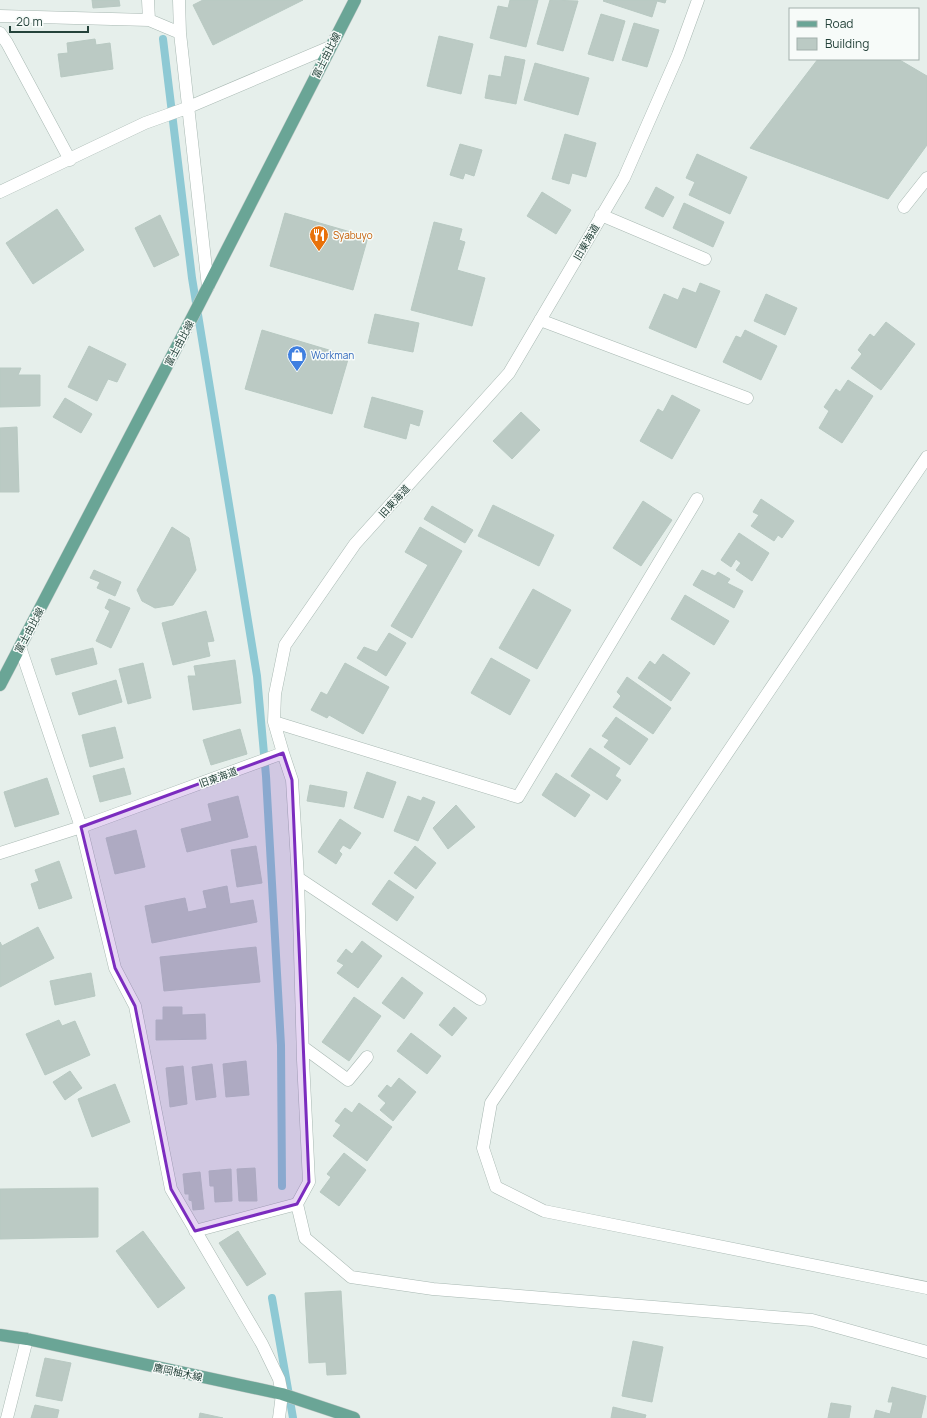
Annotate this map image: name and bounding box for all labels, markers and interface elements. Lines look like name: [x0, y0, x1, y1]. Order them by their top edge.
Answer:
scale bar: [10, 8, 88, 34]
legend: [789, 8, 919, 60]
text: 20 m: [16, 13, 43, 30]
text: Road: [825, 15, 853, 32]
street label: 富士由比線: [308, 30, 344, 80]
text: Building: [825, 35, 869, 52]
street label: 旧東海道: [570, 221, 602, 263]
restaurant icon: Syabuyo: [308, 224, 330, 252]
place label: Syabuyo: [333, 228, 373, 242]
street label: 富士由比線: [161, 318, 197, 368]
shop icon: Workman: [286, 344, 308, 372]
place label: Workman: [311, 348, 354, 362]
street label: 旧東海道: [375, 481, 413, 521]
street label: 富士由比線: [11, 605, 47, 655]
street label: 旧東海道: [197, 764, 239, 790]
street label: 鷹岡柚木線: [152, 1360, 204, 1384]

